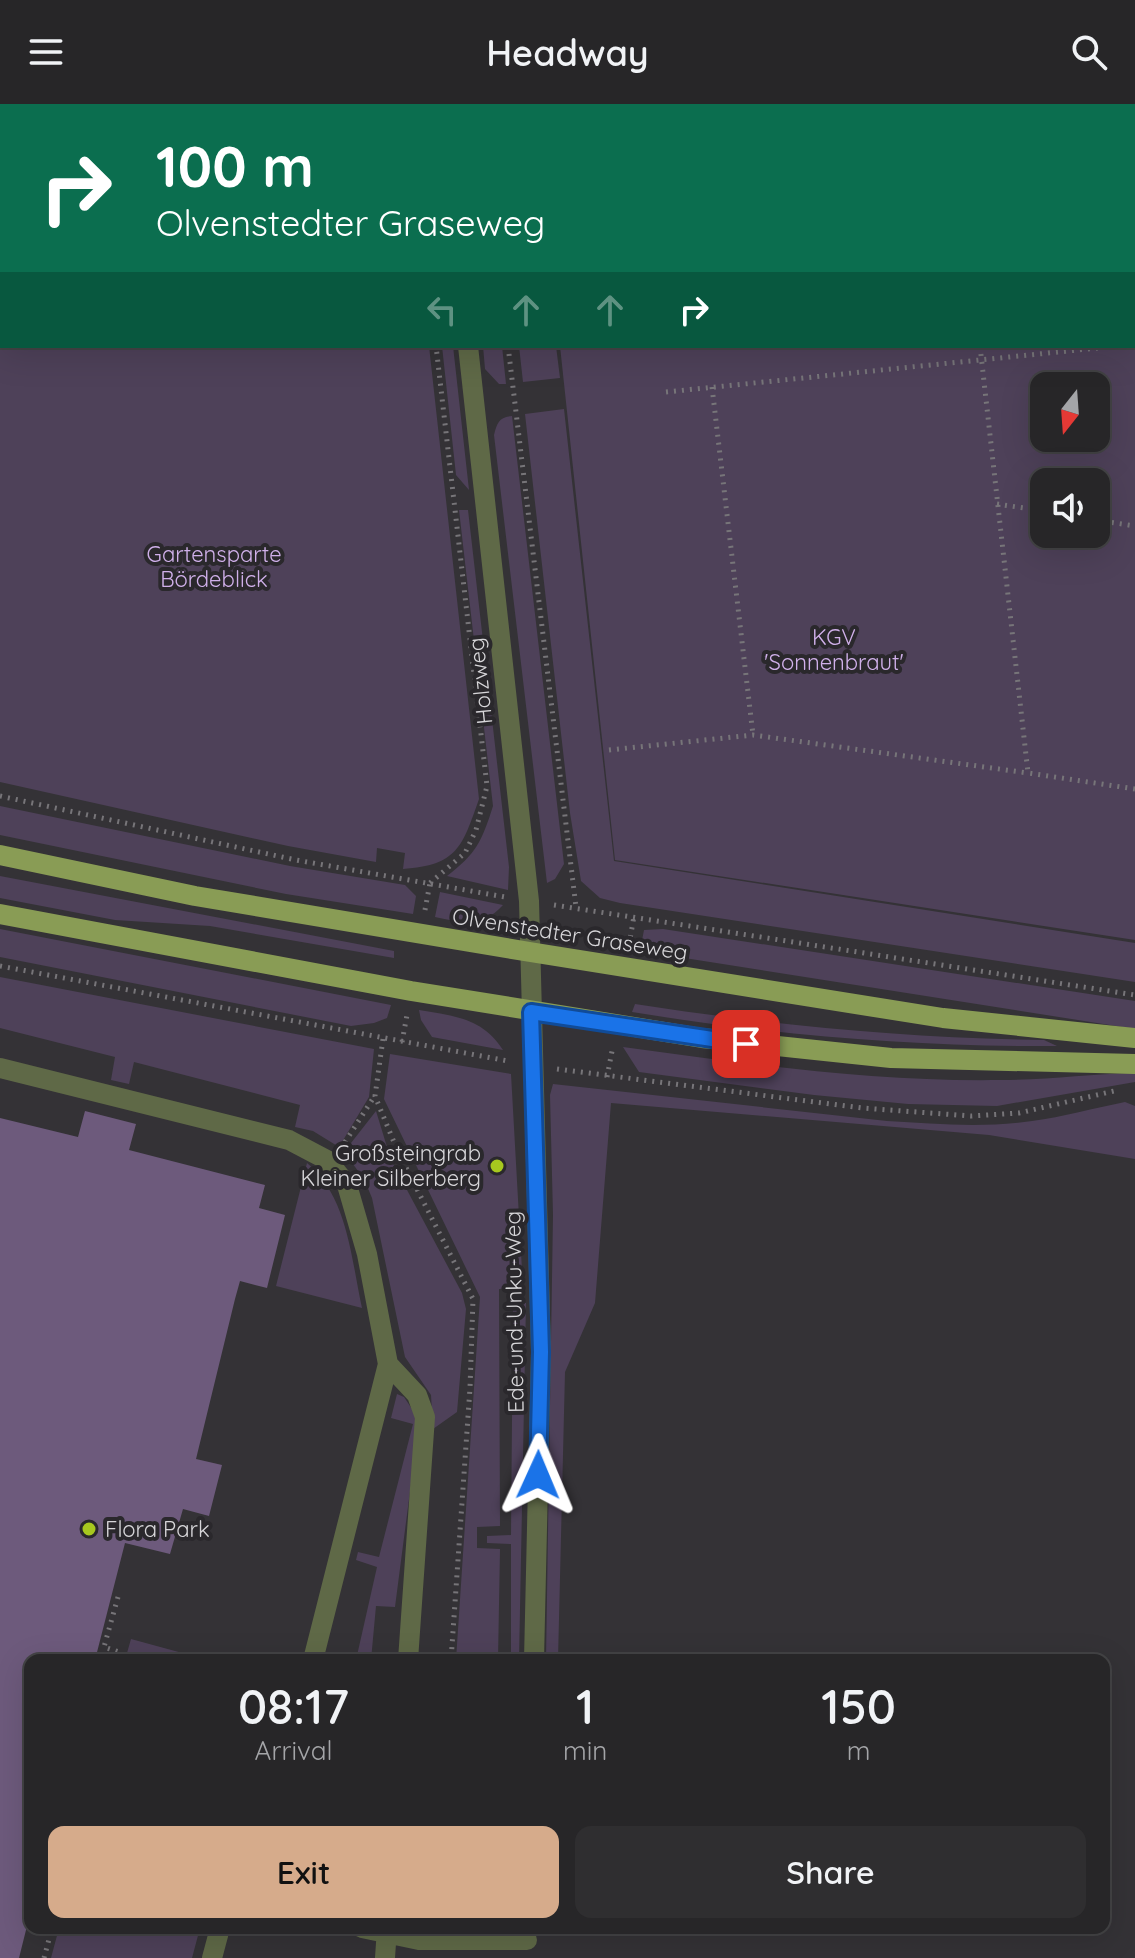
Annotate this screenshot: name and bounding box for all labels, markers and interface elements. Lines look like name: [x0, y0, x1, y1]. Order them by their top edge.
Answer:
icon: menu: [24, 30, 68, 74]
text: Headway: [486, 30, 649, 75]
icon: search: [1067, 30, 1111, 74]
text: 100 m: [156, 131, 314, 201]
icon: right: [24, 136, 128, 240]
text: Olvenstedter Graseweg: [156, 200, 545, 245]
icon: left: [420, 288, 464, 332]
icon: ahead: [504, 288, 548, 332]
icon: ahead: [588, 288, 632, 332]
icon: right: [672, 288, 716, 332]
north arrow: [1030, 372, 1110, 452]
map controls: [1030, 372, 1110, 548]
button: sound: [1030, 468, 1110, 548]
park label: Gartensparte Bördeblick: [146, 540, 282, 593]
park label: KGV 'Sonnenbraut': [764, 623, 904, 676]
street label: Holzweg: [462, 636, 498, 726]
street label: Olvenstedter Graseweg: [450, 902, 690, 966]
pin: [712, 1010, 780, 1078]
icon: arrive: [724, 1022, 768, 1066]
place label: Großsteingrab Kleiner Silberberg: [301, 1139, 481, 1192]
marker: Großsteingrab Kleiner Silberberg: [488, 1157, 506, 1175]
street label: Ede-und-Unku-Weg: [498, 1211, 530, 1413]
position arrow: [496, 1433, 580, 1517]
place label: Flora Park: [105, 1515, 210, 1543]
marker: Flora Park: [80, 1520, 98, 1538]
text: 08:17: [238, 1676, 349, 1736]
text: 1: [576, 1676, 594, 1736]
text: 150: [821, 1676, 896, 1736]
text: Arrival: [255, 1734, 332, 1767]
text: min: [563, 1734, 607, 1767]
text: m: [847, 1734, 871, 1767]
button: Exit: [48, 1826, 559, 1918]
button: Share: [575, 1826, 1086, 1918]

